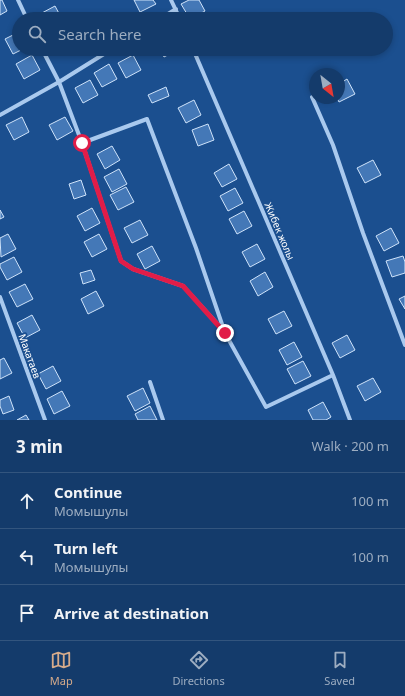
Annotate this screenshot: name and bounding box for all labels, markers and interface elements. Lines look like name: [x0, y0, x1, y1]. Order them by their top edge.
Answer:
search box: [12, 12, 393, 56]
icon: search: [26, 23, 48, 45]
text: Search here: [58, 24, 141, 44]
north arrow: [309, 68, 345, 104]
route start: [73, 134, 91, 152]
street label: Жибек жолы: [262, 200, 298, 262]
route end: [216, 324, 234, 342]
street label: Макатаев: [15, 332, 45, 381]
text: 3 min: [16, 435, 63, 458]
text: Walk · 200 m: [311, 437, 389, 455]
text: Continue: [54, 482, 122, 502]
icon: ahead: [16, 490, 38, 512]
text: 100 m: [351, 492, 389, 510]
text: Момышулы: [54, 502, 128, 520]
text: Turn left: [54, 538, 118, 558]
icon: left: [16, 546, 38, 568]
text: 100 m: [351, 548, 389, 566]
text: Момышулы: [54, 558, 128, 576]
icon: arrive: [16, 602, 38, 624]
text: Arrive at destination: [54, 603, 209, 623]
tab: Map: [50, 649, 73, 688]
tab: Directions: [172, 649, 225, 688]
tab: Saved: [324, 649, 355, 688]

